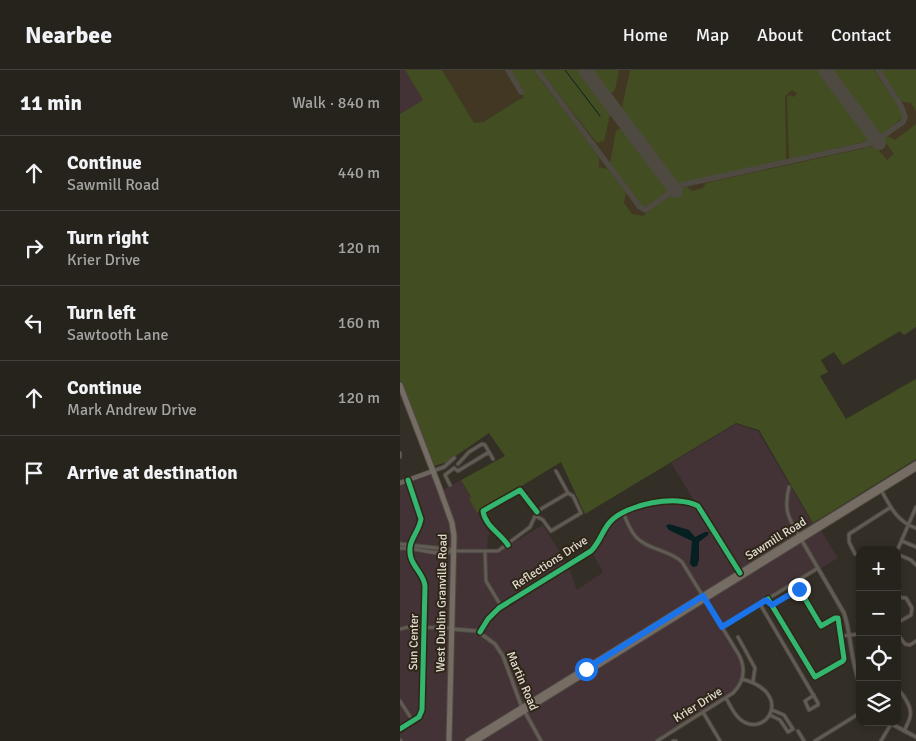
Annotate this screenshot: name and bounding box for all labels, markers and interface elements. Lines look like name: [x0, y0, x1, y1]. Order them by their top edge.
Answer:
text: Nearbee: [25, 20, 112, 50]
text: Home: [623, 24, 668, 46]
text: Map: [696, 24, 729, 46]
text: About: [757, 24, 803, 46]
text: Contact: [831, 24, 891, 46]
text: 11 min: [20, 90, 82, 116]
text: Walk · 840 m: [292, 93, 380, 113]
text: Continue: [67, 151, 142, 175]
icon: ahead: [20, 159, 48, 187]
text: 440 m: [338, 163, 380, 183]
text: Sawmill Road: [67, 175, 159, 195]
text: Turn right: [67, 226, 149, 250]
icon: right: [20, 234, 48, 262]
text: 120 m: [338, 238, 380, 258]
text: Krier Drive: [67, 250, 140, 270]
text: Turn left: [67, 301, 136, 325]
icon: left: [20, 309, 48, 337]
text: 160 m: [338, 313, 380, 333]
text: Sawtooth Lane: [67, 325, 168, 345]
text: Continue: [67, 376, 142, 400]
icon: ahead: [20, 384, 48, 412]
text: 120 m: [338, 388, 380, 408]
text: Mark Andrew Drive: [67, 400, 197, 420]
icon: arrive: [20, 459, 48, 487]
text: Arrive at destination: [67, 461, 238, 485]
street label: Sawmill Road: [743, 514, 809, 564]
street label: Reflections Drive: [509, 533, 591, 593]
street label: West Dublin Granville Road: [433, 534, 451, 672]
map controls: [856, 546, 901, 726]
button: +: [856, 546, 901, 591]
route end: [788, 578, 811, 601]
button: −: [856, 591, 901, 636]
street label: Sun Center: [406, 613, 422, 670]
button: locate: [856, 636, 901, 681]
street label: Martin Road: [503, 649, 541, 713]
route start: [575, 658, 598, 681]
button: layers: [856, 681, 901, 726]
street label: Krier Drive: [671, 684, 725, 726]

